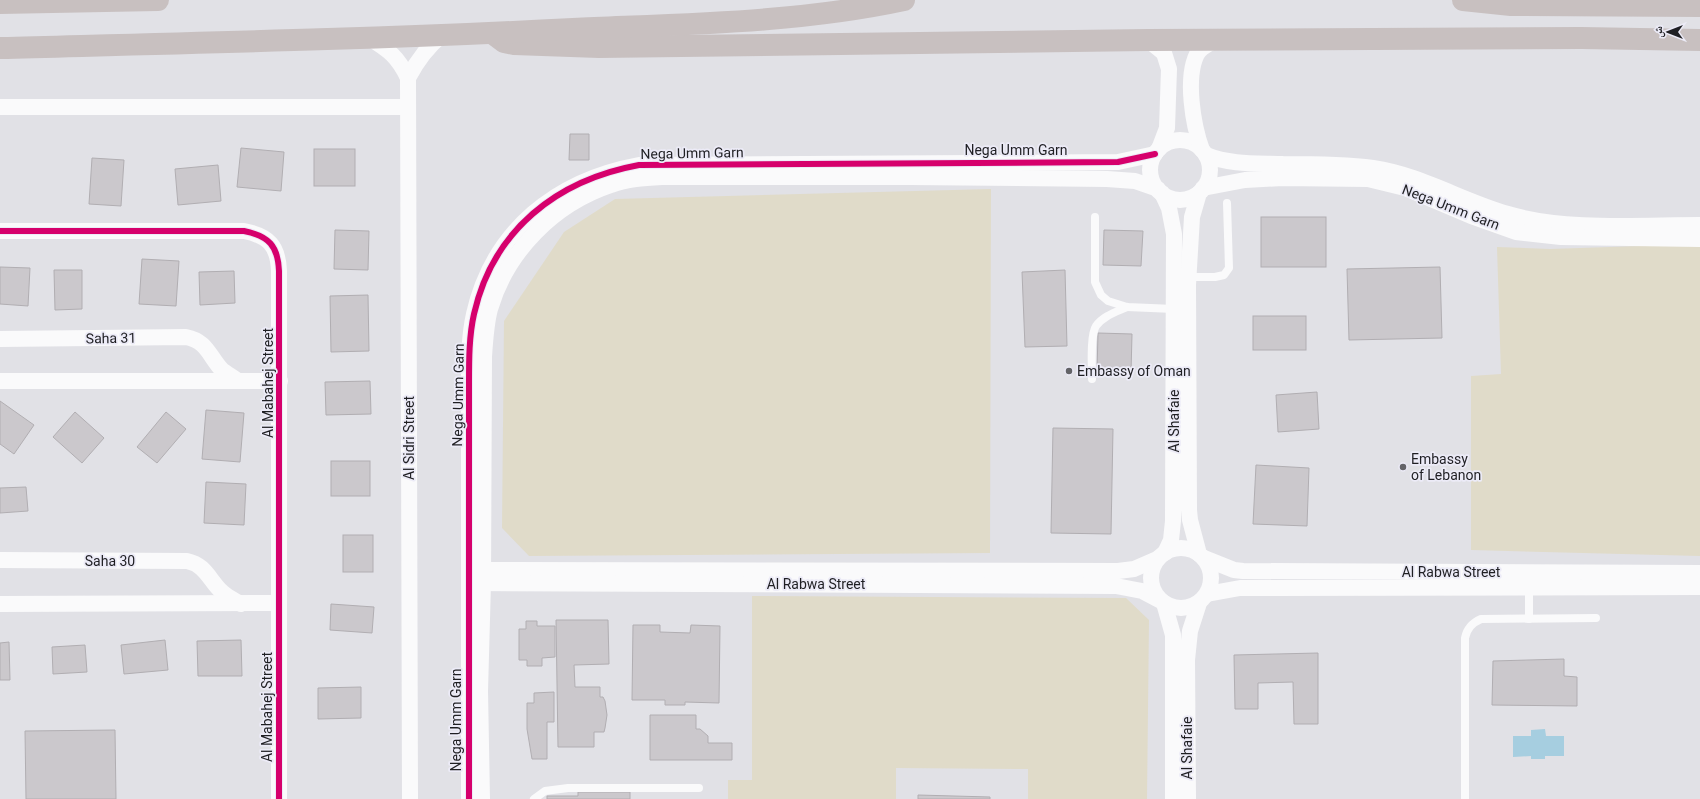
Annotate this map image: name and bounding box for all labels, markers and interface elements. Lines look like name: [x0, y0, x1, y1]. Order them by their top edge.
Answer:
north arrow: [1648, 12, 1688, 52]
text: ش: [1652, 26, 1666, 38]
street label: Nega Umm Garn: [964, 142, 1068, 158]
street label: Nega Umm Garn: [640, 144, 744, 162]
street label: Nega Umm Garn: [1400, 181, 1502, 233]
street label: Al Mabahej Street: [260, 327, 276, 438]
street label: Saha 31: [86, 330, 136, 346]
street label: Nega Umm Garn: [449, 343, 467, 447]
place label: Embassy of Oman: [1077, 363, 1191, 379]
marker: Embassy of Oman: [1064, 366, 1074, 376]
street label: Al Shafaie: [1166, 390, 1182, 452]
street label: Al Sidri Street: [401, 395, 417, 480]
place label: Embassy of Lebanon: [1411, 451, 1481, 483]
marker: Embassy of Lebanon: [1398, 462, 1408, 472]
street label: Saha 30: [85, 553, 135, 569]
street label: Al Rabwa Street: [1402, 564, 1501, 580]
street label: Al Rabwa Street: [767, 576, 866, 592]
street label: Al Mabahej Street: [259, 651, 275, 762]
street label: Nega Umm Garn: [448, 668, 464, 772]
street label: Al Shafaie: [1179, 717, 1195, 779]

